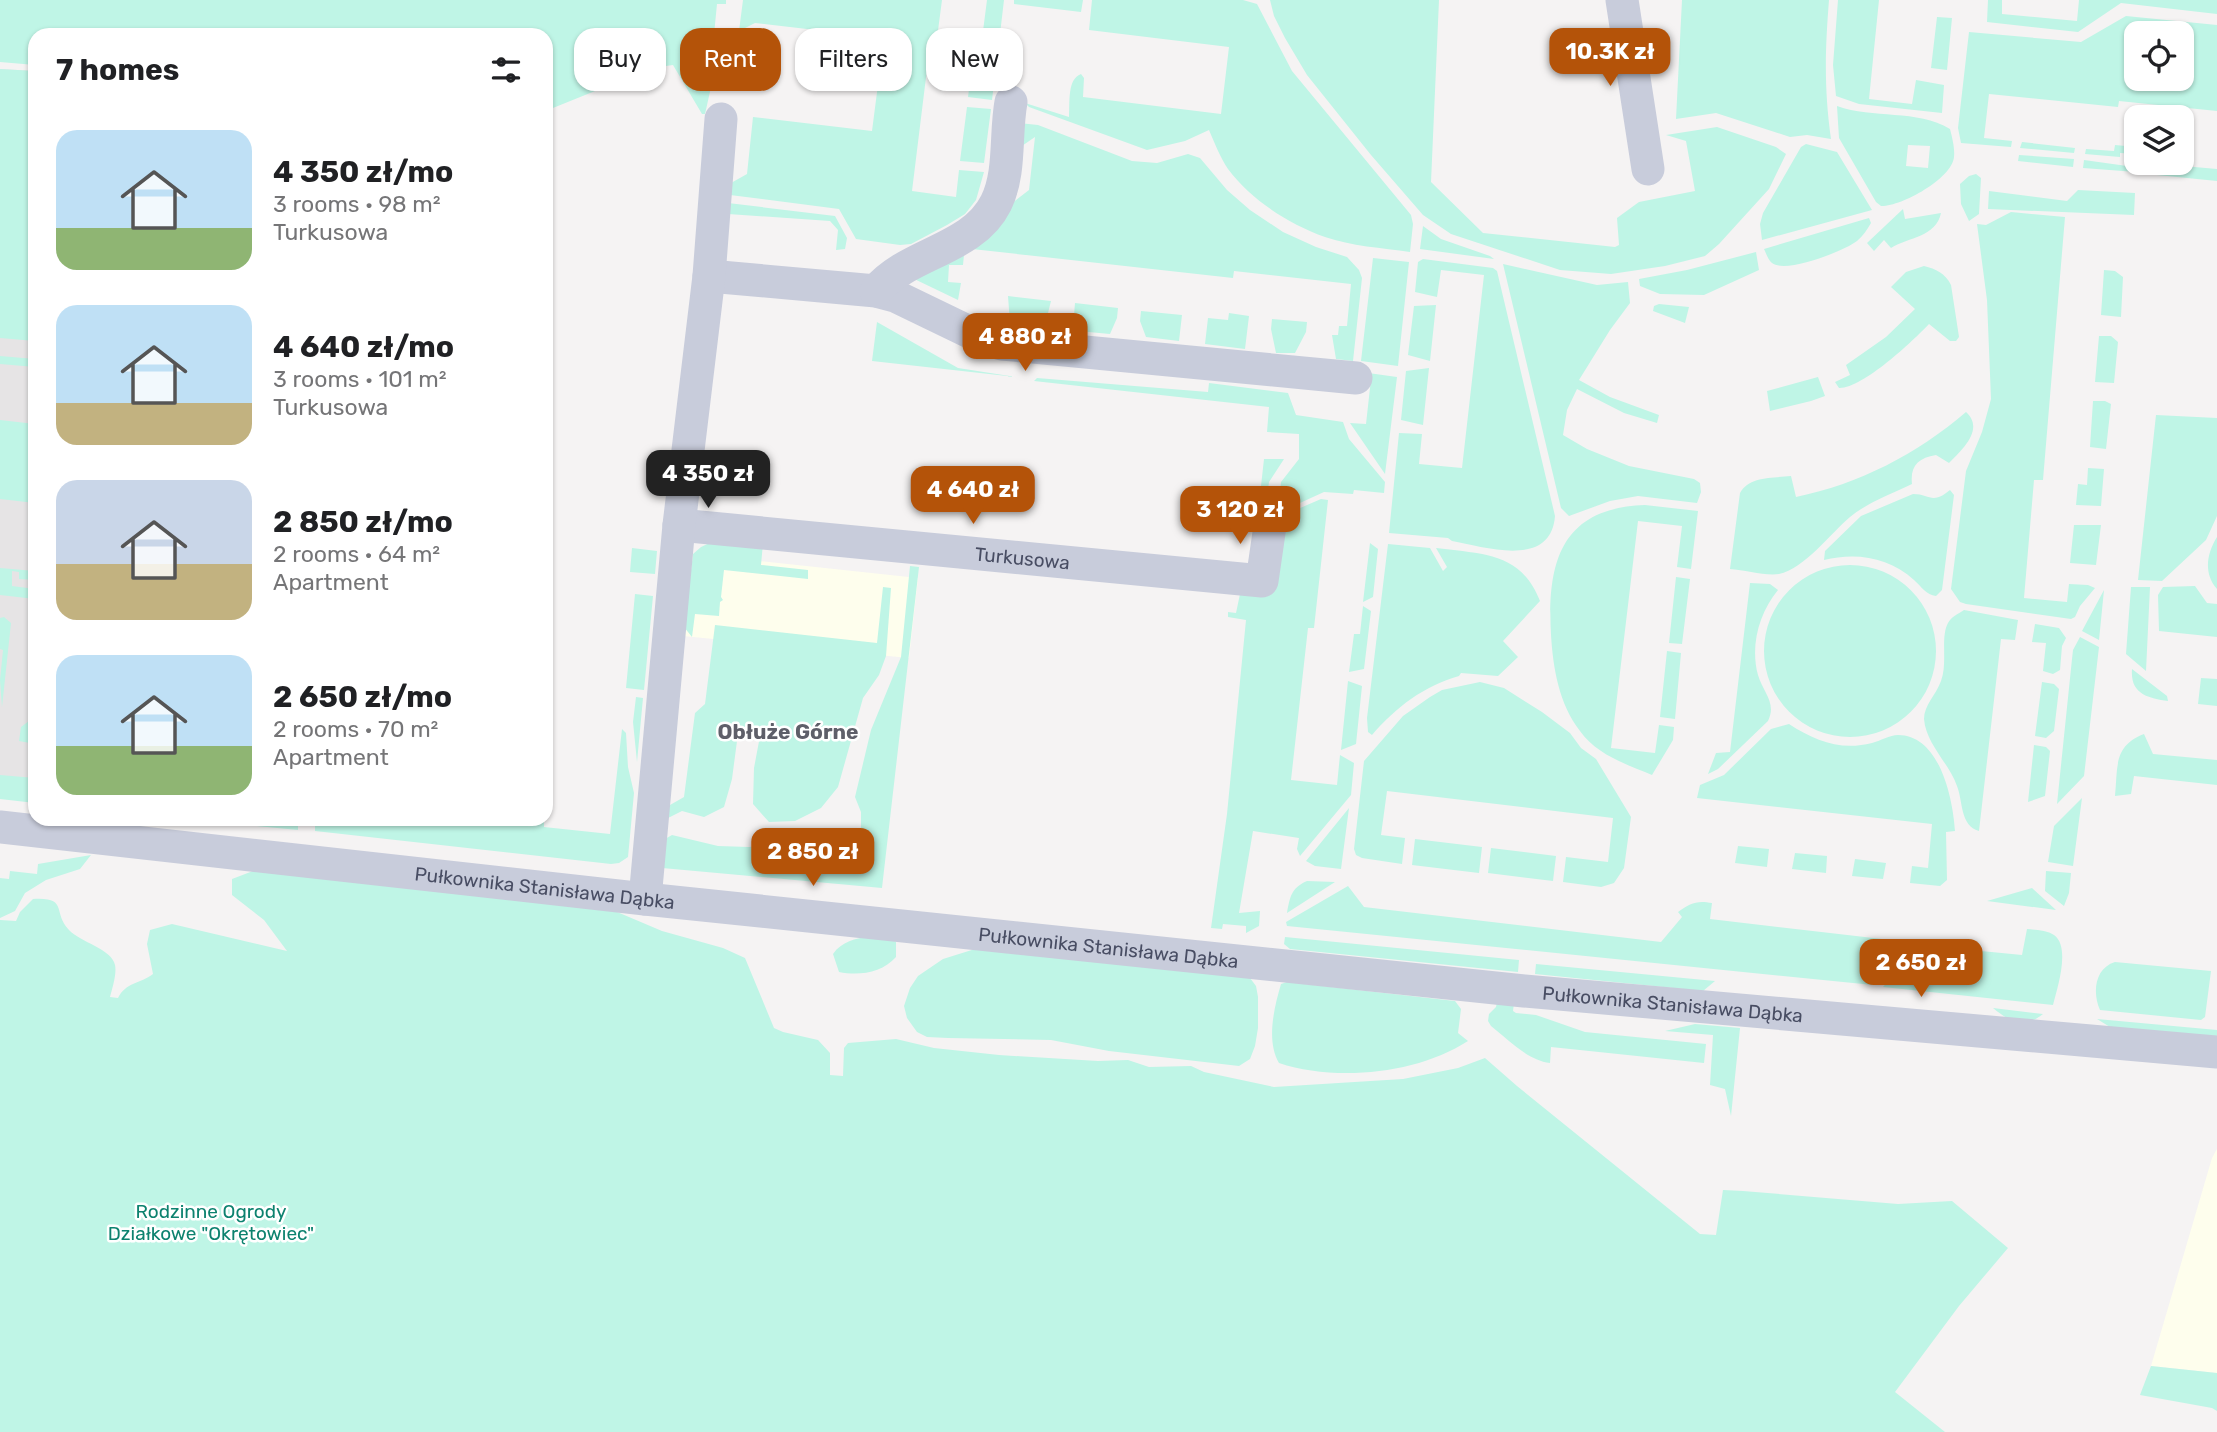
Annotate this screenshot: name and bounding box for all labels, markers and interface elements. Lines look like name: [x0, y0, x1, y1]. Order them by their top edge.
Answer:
map controls: [2124, 21, 2194, 175]
button: locate: [2124, 21, 2194, 91]
chip: Buy: [574, 28, 666, 91]
chip: Rent: [680, 28, 781, 91]
chip: Filters: [795, 28, 912, 91]
chip: New: [926, 28, 1023, 91]
pin: 10.3K zł: [1538, 28, 1682, 88]
text: 10.3K zł: [1565, 37, 1655, 65]
icon: filters: [487, 51, 525, 89]
text: 7 homes: [56, 52, 179, 88]
button: layers: [2124, 105, 2194, 175]
text: 4 350 zł/mo: [273, 154, 453, 190]
icon: home: [112, 158, 196, 242]
text: 3 rooms · 98 m²: [273, 190, 441, 218]
text: Turkusowa: [273, 218, 388, 246]
pin: 4 880 zł: [953, 314, 1097, 373]
text: 4 880 zł: [979, 322, 1071, 350]
text: 4 640 zł/mo: [273, 329, 454, 365]
icon: home: [112, 333, 196, 417]
text: 3 rooms · 101 m²: [273, 365, 447, 393]
text: Turkusowa: [273, 393, 388, 421]
pin: 4 350 zł: [636, 450, 780, 510]
text: 4 350 zł: [662, 459, 754, 487]
pin: 4 640 zł: [901, 466, 1045, 526]
text: 4 640 zł: [927, 475, 1019, 503]
pin: 3 120 zł: [1168, 486, 1312, 546]
text: 3 120 zł: [1196, 495, 1284, 523]
text: 2 850 zł/mo: [273, 504, 453, 540]
icon: home: [112, 508, 196, 592]
text: 2 rooms · 64 m²: [273, 540, 440, 568]
street label: Turkusowa: [974, 542, 1071, 574]
text: Apartment: [273, 568, 389, 596]
text: 2 650 zł/mo: [273, 679, 452, 715]
icon: home: [112, 683, 196, 767]
text: 2 rooms · 70 m²: [273, 715, 438, 743]
district label: Obłuże Górne: [718, 719, 858, 744]
text: Apartment: [273, 743, 389, 771]
pin: 2 850 zł: [741, 828, 885, 888]
text: 2 850 zł: [767, 837, 859, 865]
street label: Pułkownika Stanisława Dąbka: [413, 862, 676, 914]
street label: Pułkownika Stanisława Dąbka: [977, 922, 1240, 973]
pin: 2 650 zł: [1849, 940, 1993, 999]
text: 2 650 zł: [1876, 948, 1966, 976]
street label: Pułkownika Stanisława Dąbka: [1541, 981, 1804, 1027]
park label: Rodzinne Ogrody Działkowe "Okrętowiec": [108, 1200, 314, 1245]

